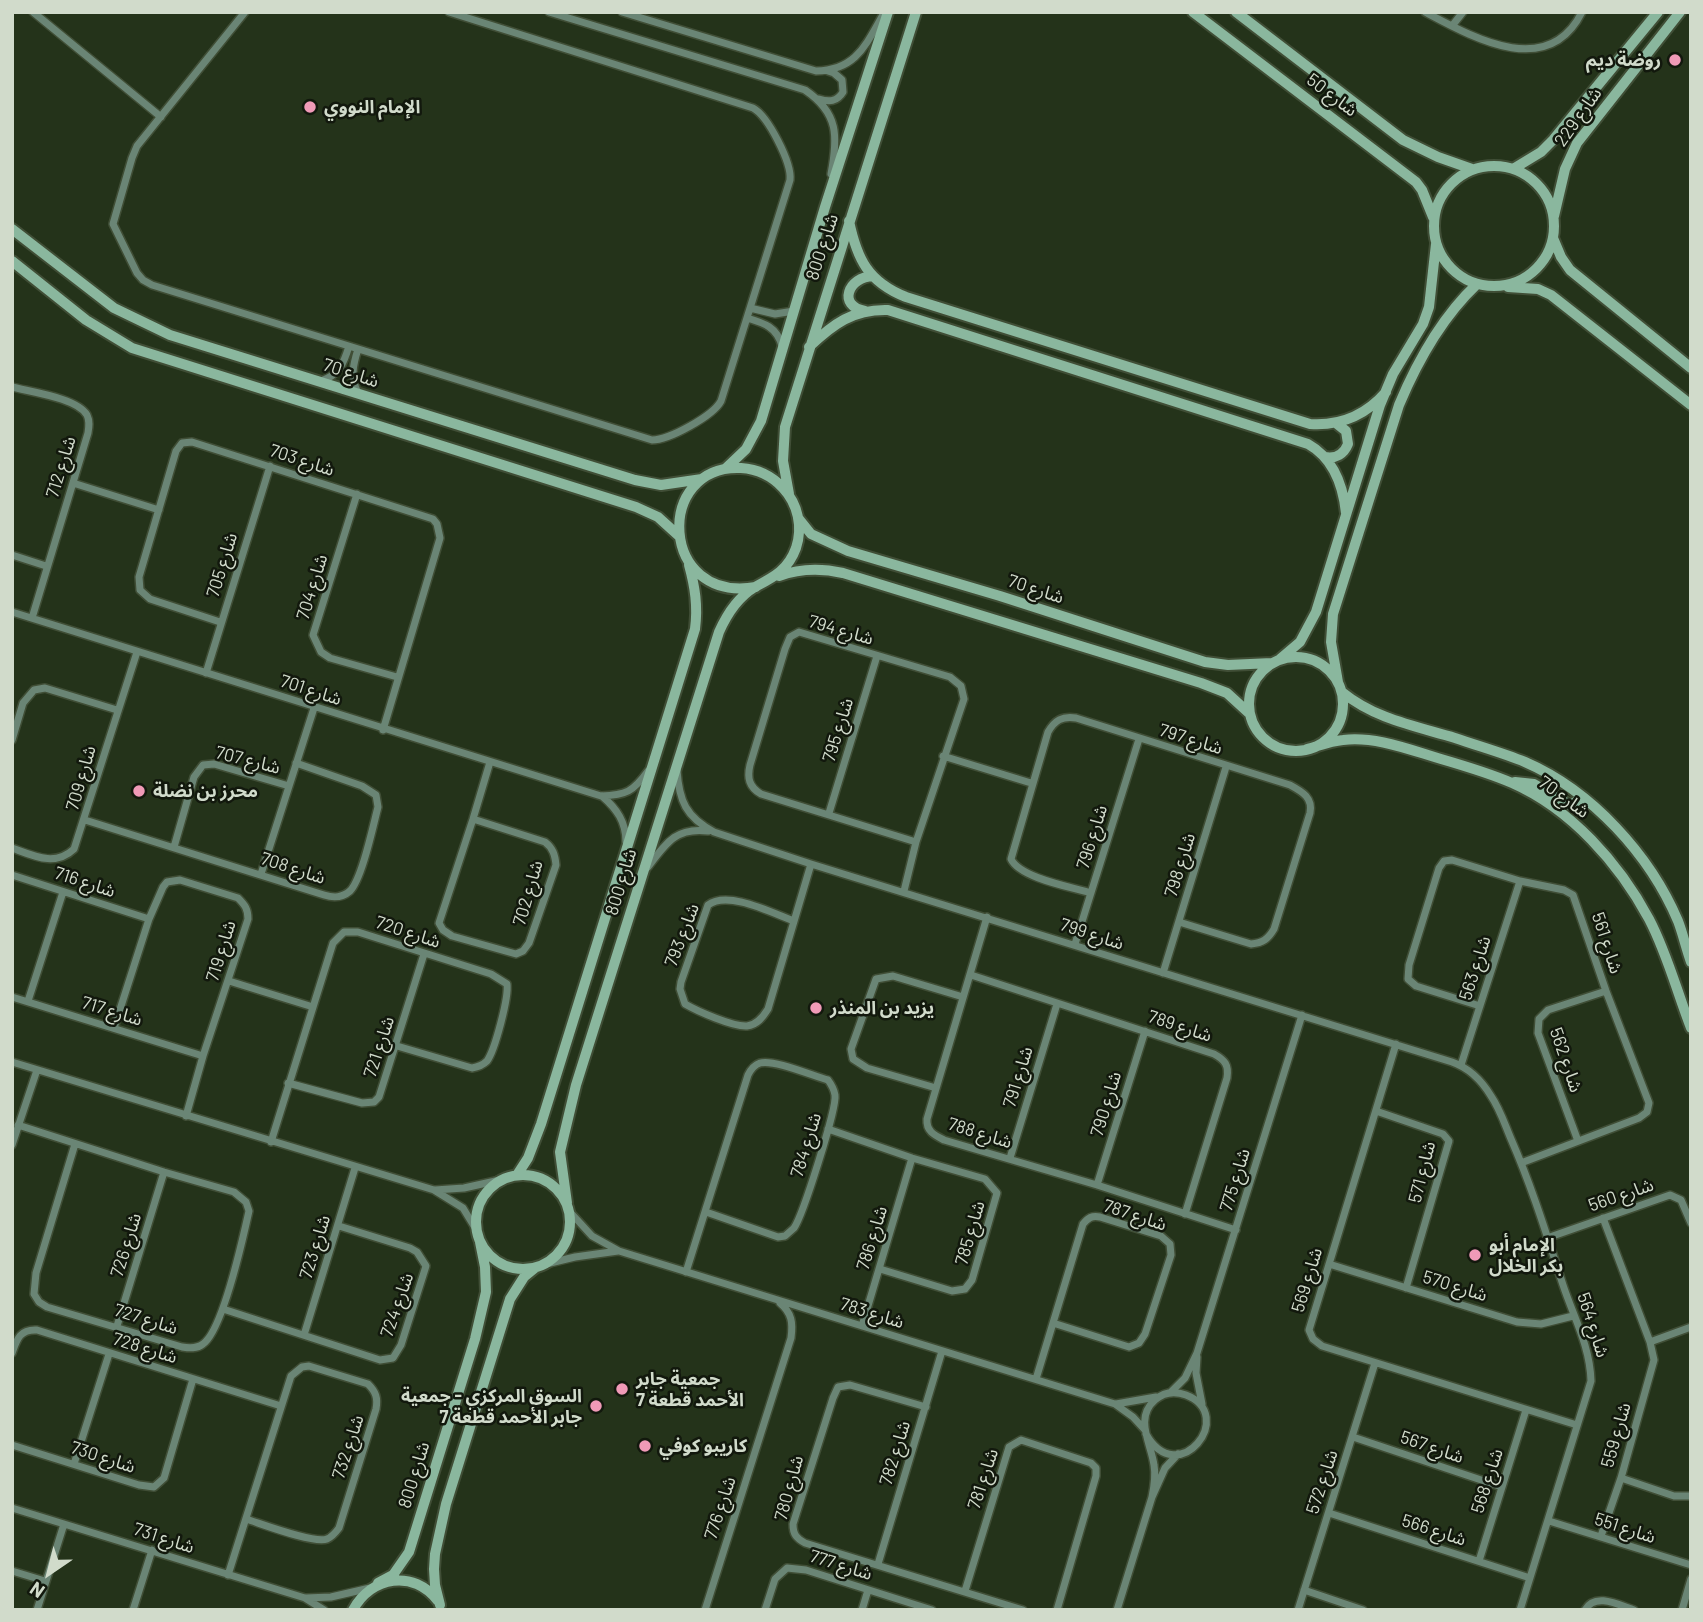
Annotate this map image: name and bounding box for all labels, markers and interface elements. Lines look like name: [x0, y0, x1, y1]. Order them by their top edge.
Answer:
place label: روضة ديم: [1586, 49, 1661, 71]
marker: روضة ديم: [1667, 52, 1683, 68]
street label: شارع 50: [1302, 69, 1362, 121]
street label: شارع 229: [1550, 83, 1606, 151]
place label: الإمام النووي: [324, 96, 420, 118]
marker: الإمام النووي: [302, 99, 318, 115]
street label: شارع 800: [801, 211, 843, 283]
street label: شارع 70: [320, 354, 382, 392]
street label: شارع 712: [41, 434, 81, 500]
street label: شارع 703: [267, 439, 337, 481]
street label: شارع 705: [202, 530, 242, 600]
street label: شارع 704: [292, 552, 332, 622]
street label: شارع 70: [1005, 570, 1067, 608]
street label: شارع 794: [806, 610, 876, 650]
street label: شارع 701: [278, 670, 344, 710]
street label: شارع 795: [818, 695, 858, 765]
street label: شارع 797: [1157, 719, 1225, 759]
street label: شارع 707: [213, 742, 283, 778]
street label: شارع 709: [61, 743, 101, 813]
street label: شارع 70: [1534, 771, 1594, 823]
place label: محرز بن نضلة: [153, 780, 258, 802]
marker: محرز بن نضلة: [131, 783, 147, 799]
street label: شارع 796: [1072, 802, 1112, 872]
street label: شارع 798: [1160, 830, 1200, 900]
street label: شارع 800: [601, 846, 641, 918]
street label: شارع 708: [258, 847, 328, 889]
street label: شارع 702: [508, 858, 548, 928]
street label: شارع 716: [52, 862, 118, 902]
street label: شارع 793: [660, 900, 704, 970]
street label: شارع 561: [1587, 910, 1627, 976]
street label: شارع 720: [373, 911, 443, 953]
street label: شارع 799: [1057, 914, 1127, 954]
street label: شارع 719: [201, 918, 241, 984]
street label: شارع 563: [1454, 933, 1496, 1003]
street label: شارع 717: [79, 992, 145, 1030]
place label: يزيد بن المنذر: [830, 997, 934, 1019]
marker: يزيد بن المنذر: [808, 1000, 824, 1016]
street label: شارع 789: [1145, 1006, 1215, 1046]
street label: شارع 721: [359, 1014, 399, 1080]
street label: شارع 562: [1545, 1025, 1587, 1095]
street label: شارع 791: [999, 1044, 1037, 1110]
street label: شارع 790: [1086, 1069, 1126, 1139]
street label: شارع 784: [786, 1110, 826, 1180]
street label: شارع 788: [945, 1113, 1015, 1153]
street label: شارع 571: [1404, 1139, 1440, 1205]
street label: شارع 775: [1215, 1146, 1255, 1214]
street label: شارع 560: [1586, 1174, 1656, 1216]
street label: شارع 787: [1101, 1195, 1169, 1235]
street label: شارع 785: [951, 1198, 989, 1268]
street label: شارع 786: [852, 1203, 892, 1273]
street label: شارع 726: [106, 1210, 146, 1280]
street label: شارع 723: [295, 1212, 335, 1282]
place label: الإمام أبو بكر الخلال: [1489, 1234, 1563, 1276]
street label: شارع 569: [1287, 1245, 1327, 1315]
marker: الإمام أبو بكر الخلال: [1467, 1247, 1483, 1263]
street label: شارع 570: [1420, 1266, 1490, 1306]
street label: شارع 724: [376, 1270, 418, 1340]
street label: شارع 564: [1572, 1290, 1614, 1360]
street label: شارع 783: [837, 1293, 907, 1333]
street label: شارع 727: [112, 1299, 180, 1339]
street label: شارع 728: [110, 1328, 180, 1368]
place label: جمعية جابر الأحمد قطعة 7: [636, 1368, 744, 1410]
marker: جمعية جابر الأحمد قطعة 7: [614, 1381, 630, 1397]
place label: السوق المركزي - جمعية جابر الأحمد قطعة 7: [401, 1385, 582, 1428]
marker: السوق المركزي - جمعية جابر الأحمد قطعة 7: [588, 1398, 604, 1414]
street label: شارع 559: [1596, 1400, 1636, 1470]
street label: شارع 732: [328, 1412, 368, 1482]
street label: شارع 782: [875, 1418, 915, 1488]
street label: شارع 567: [1397, 1426, 1467, 1468]
place label: كاريبو كوفي: [659, 1435, 747, 1457]
street label: شارع 730: [68, 1436, 138, 1478]
marker: كاريبو كوفي: [637, 1438, 653, 1454]
street label: شارع 800: [394, 1439, 434, 1511]
street label: شارع 781: [963, 1446, 1003, 1512]
street label: شارع 568: [1466, 1446, 1508, 1516]
street label: شارع 572: [1302, 1447, 1342, 1517]
street label: شارع 780: [770, 1453, 808, 1523]
street label: شارع 776: [700, 1474, 740, 1542]
street label: شارع 551: [1592, 1508, 1658, 1548]
street label: شارع 566: [1399, 1509, 1469, 1551]
street label: شارع 731: [131, 1518, 197, 1558]
north arrow: [14, 1538, 84, 1608]
street label: شارع 777: [807, 1545, 875, 1585]
text: N: [25, 1578, 48, 1604]

